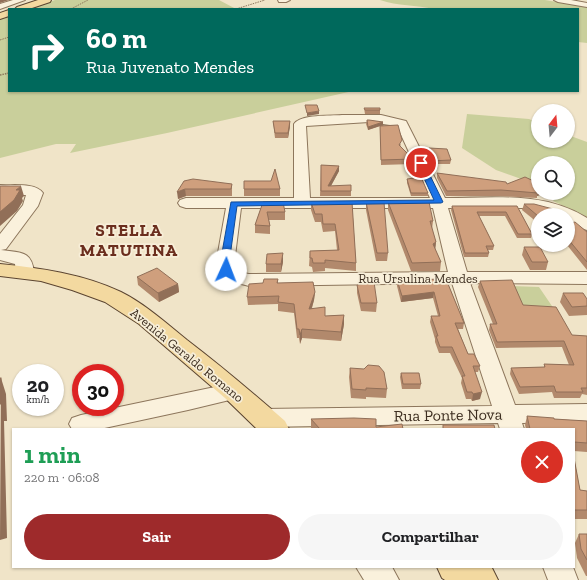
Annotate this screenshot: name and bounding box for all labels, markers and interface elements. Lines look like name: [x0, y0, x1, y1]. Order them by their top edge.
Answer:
text: 60 m: [86, 22, 147, 55]
icon: right: [20, 24, 72, 76]
text: Rua Juvenato Mendes: [86, 56, 254, 78]
north arrow: [531, 104, 575, 148]
map controls: [531, 104, 575, 252]
pin: [404, 146, 438, 180]
icon: arrive: [410, 152, 432, 174]
button: search: [531, 156, 575, 200]
button: layers: [531, 208, 575, 252]
district label: STELLA MATUTINA: [80, 220, 178, 260]
position arrow: [205, 249, 247, 291]
street label: Rua Ursulina Mendes: [358, 271, 478, 286]
street label: Avenida Geraldo Romano: [127, 305, 247, 405]
speed limit sign: 30: [72, 364, 124, 416]
text: 20: [27, 373, 49, 397]
text: km/h: [27, 394, 49, 406]
street label: Rua Ponte Nova: [393, 405, 503, 425]
text: 1 min: [24, 440, 81, 469]
button: close: [521, 441, 563, 483]
text: 220 m · 06:08: [24, 470, 100, 485]
button: Sair: [24, 514, 290, 560]
button: Compartilhar: [298, 514, 563, 560]

